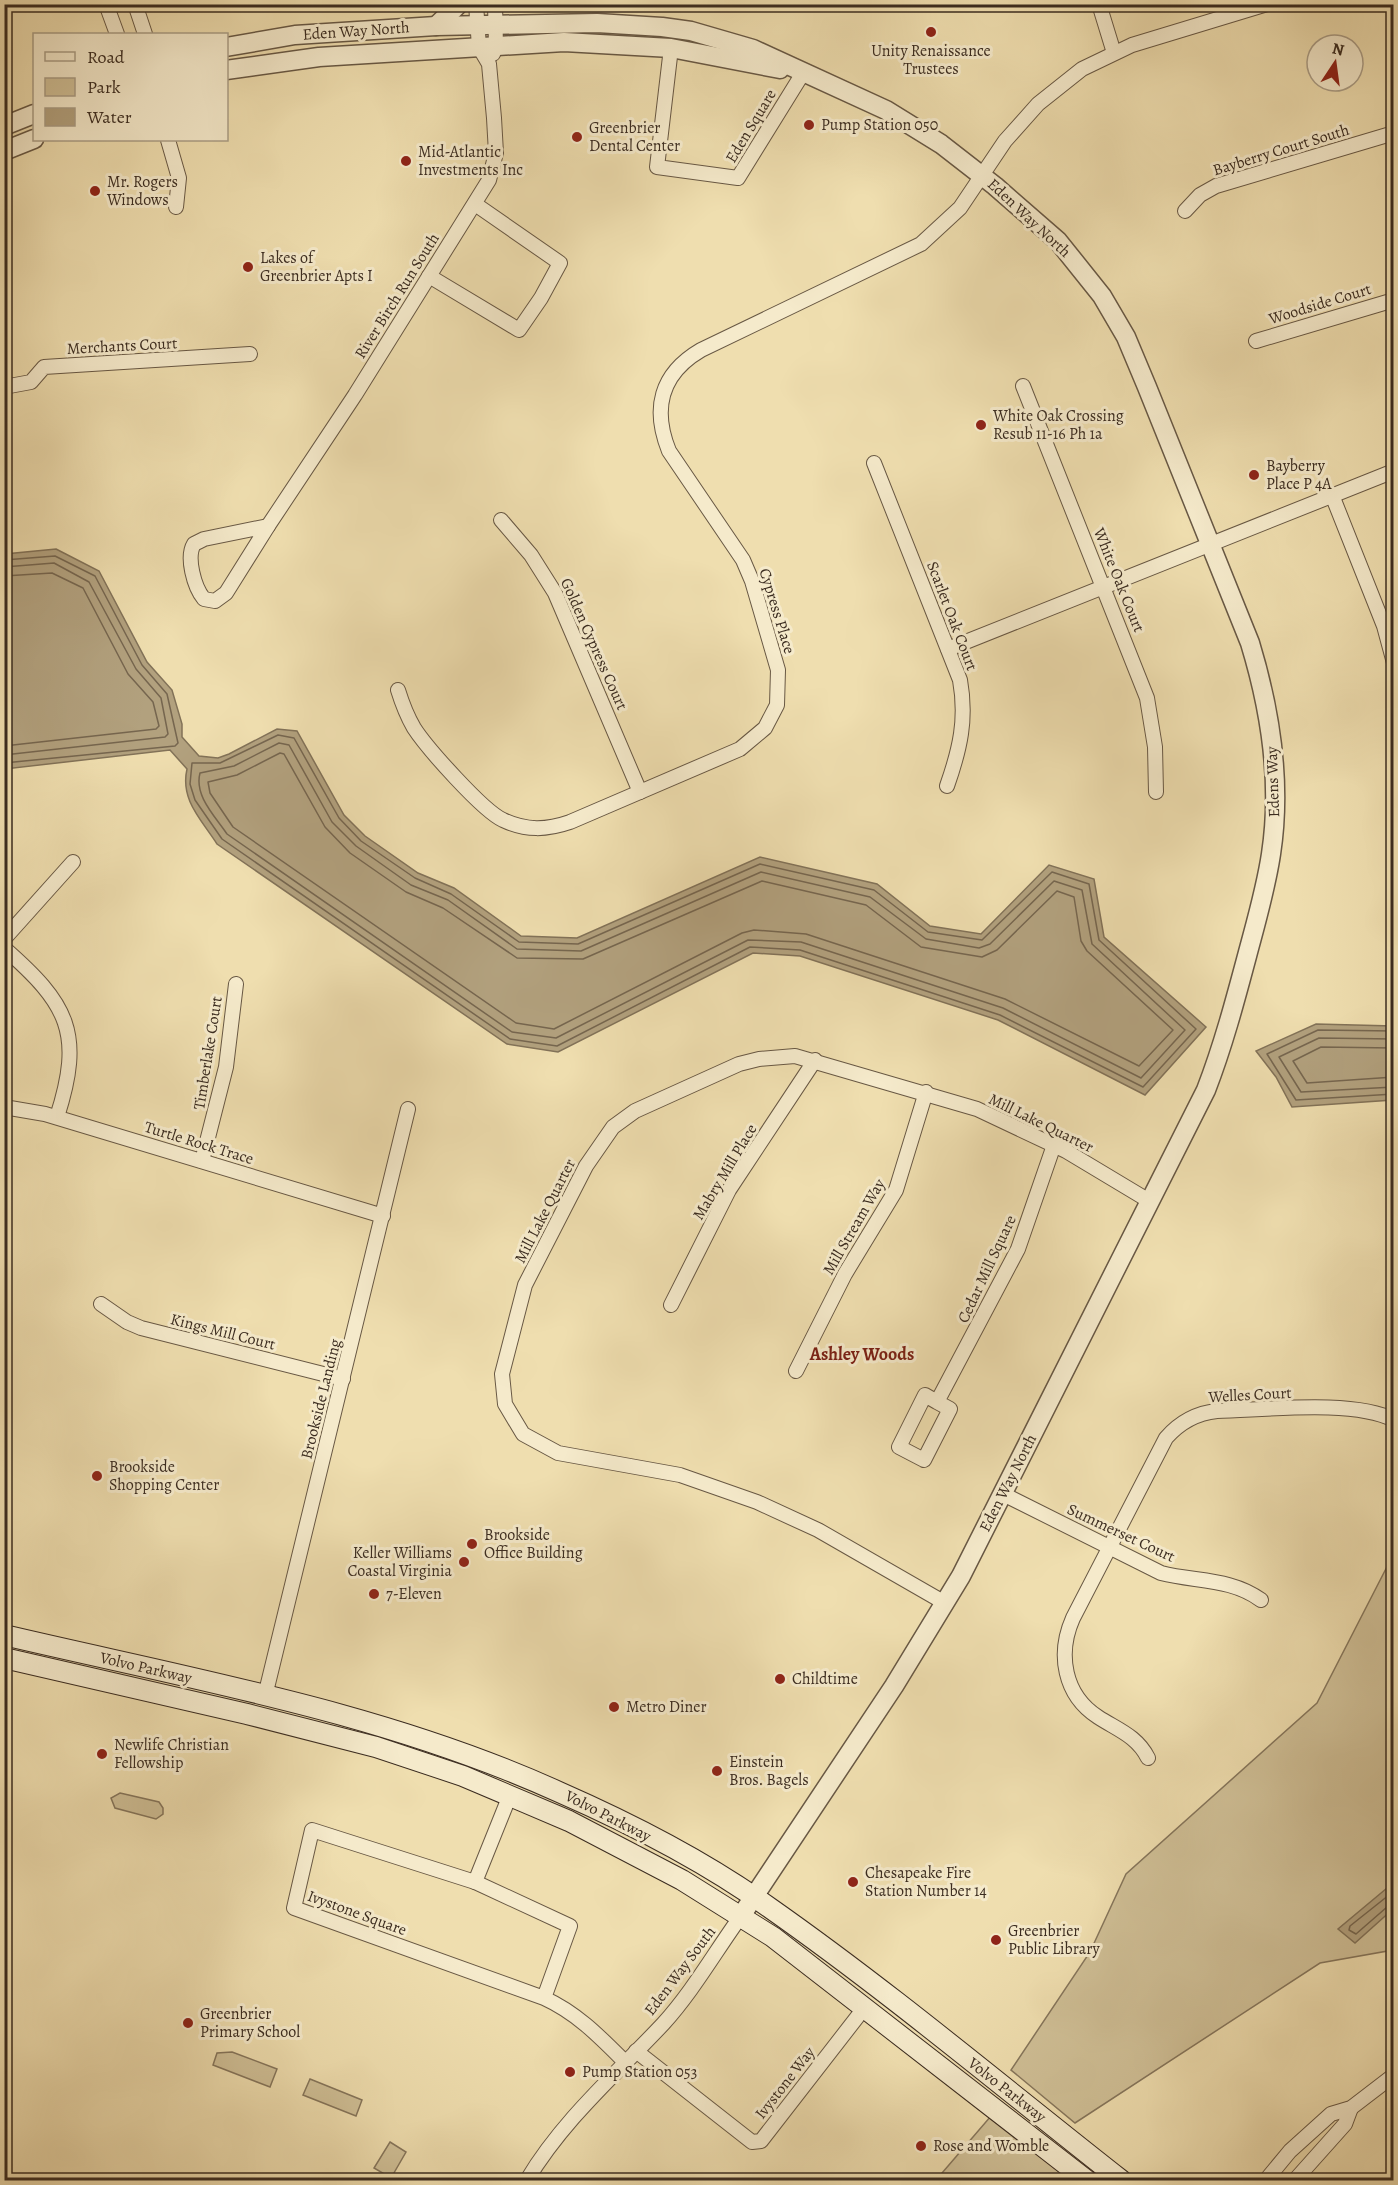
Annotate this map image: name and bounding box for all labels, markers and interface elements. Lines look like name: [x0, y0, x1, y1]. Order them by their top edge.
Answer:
street label: Eden Way North: [302, 16, 411, 46]
marker: Unity Renaissance Trustees: [924, 25, 938, 39]
legend: [33, 33, 228, 141]
north arrow: [1305, 33, 1365, 93]
text: N: [1330, 37, 1347, 61]
place label: Unity Renaissance Trustees: [871, 40, 991, 80]
text: Road: [87, 45, 125, 69]
text: Park: [87, 75, 121, 99]
street label: Eden Square: [720, 85, 782, 167]
text: Water: [86, 105, 132, 129]
place label: Pump Station 050: [821, 114, 938, 136]
place label: Greenbrier Dental Center: [589, 117, 680, 157]
marker: Pump Station 050: [802, 118, 816, 132]
street label: Bayberry Court South: [1210, 119, 1352, 181]
marker: Greenbrier Dental Center: [570, 130, 584, 144]
place label: Mid-Atlantic Investments Inc: [418, 141, 523, 181]
marker: Mid-Atlantic Investments Inc: [399, 154, 413, 168]
place label: Mr. Rogers Windows: [106, 171, 178, 211]
street label: Eden Way North: [982, 173, 1076, 263]
marker: Mr. Rogers Windows: [88, 184, 102, 198]
street label: River Birch Run South: [349, 229, 445, 363]
place label: Lakes of Greenbrier Apts I: [260, 247, 373, 287]
marker: Lakes of Greenbrier Apts I: [241, 260, 255, 274]
street label: Woodside Court: [1265, 278, 1374, 330]
street label: Merchants Court: [66, 332, 178, 360]
place label: White Oak Crossing Resub 11-16 Ph 1a: [992, 405, 1124, 445]
marker: White Oak Crossing Resub 11-16 Ph 1a: [974, 418, 988, 432]
place label: Bayberry Place P 4A: [1266, 455, 1332, 495]
marker: Bayberry Place P 4A: [1247, 468, 1261, 482]
street label: White Oak Court: [1088, 524, 1150, 635]
street label: Scarlet Oak Court: [921, 558, 983, 674]
street label: Cypress Place: [754, 565, 800, 657]
street label: Golden Cypress Court: [555, 575, 633, 713]
street label: Edens Way: [1261, 745, 1285, 818]
street label: Timberlake Court: [188, 995, 228, 1111]
street label: Mill Lake Quarter: [985, 1088, 1097, 1158]
street label: Turtle Rock Trace: [142, 1116, 256, 1170]
street label: Mabry Mill Place: [688, 1120, 762, 1224]
street label: Mill Lake Quarter: [509, 1155, 581, 1267]
street label: Mill Stream Way: [818, 1174, 891, 1279]
street label: Cedar Mill Square: [952, 1211, 1022, 1327]
street label: Kings Mill Court: [168, 1308, 278, 1356]
street label: Brookside Landing: [295, 1336, 347, 1462]
district label: Ashley Woods: [809, 1342, 914, 1366]
street label: Welles Court: [1207, 1382, 1292, 1408]
street label: Eden Way North: [974, 1430, 1042, 1536]
place label: Brookside Shopping Center: [109, 1456, 219, 1496]
marker: Brookside Shopping Center: [90, 1469, 104, 1483]
street label: Summerset Court: [1063, 1498, 1179, 1568]
place label: Brookside Office Building: [484, 1524, 583, 1564]
marker: Brookside Office Building: [465, 1537, 479, 1551]
place label: Keller Williams Coastal Virginia: [348, 1542, 453, 1582]
marker: Keller Williams Coastal Virginia: [457, 1555, 471, 1569]
place label: 7-Eleven: [386, 1583, 442, 1605]
marker: 7-Eleven: [367, 1587, 381, 1601]
street label: Volvo Parkway: [97, 1647, 195, 1689]
place label: Childtime: [792, 1668, 858, 1690]
marker: Childtime: [773, 1672, 787, 1686]
place label: Metro Diner: [626, 1696, 707, 1718]
marker: Metro Diner: [607, 1700, 621, 1714]
place label: Newlife Christian Fellowship: [114, 1734, 229, 1774]
marker: Newlife Christian Fellowship: [95, 1747, 109, 1761]
place label: Einstein Bros. Bagels: [729, 1751, 809, 1791]
marker: Einstein Bros. Bagels: [710, 1764, 724, 1778]
street label: Volvo Parkway: [560, 1784, 656, 1847]
place label: Chesapeake Fire Station Number 14: [865, 1862, 987, 1902]
marker: Chesapeake Fire Station Number 14: [846, 1875, 860, 1889]
street label: Ivystone Square: [304, 1885, 410, 1941]
place label: Greenbrier Public Library: [1008, 1920, 1101, 1960]
street label: Eden Way South: [639, 1922, 721, 2020]
marker: Greenbrier Public Library: [989, 1933, 1003, 1947]
place label: Greenbrier Primary School: [200, 2003, 300, 2043]
marker: Greenbrier Primary School: [181, 2016, 195, 2030]
street label: Ivystone Way: [750, 2042, 821, 2124]
street label: Volvo Parkway: [962, 2052, 1051, 2128]
place label: Pump Station 053: [582, 2061, 697, 2083]
marker: Pump Station 053: [563, 2065, 577, 2079]
place label: Rose and Womble: [933, 2135, 1049, 2157]
marker: Rose and Womble: [914, 2139, 928, 2153]

